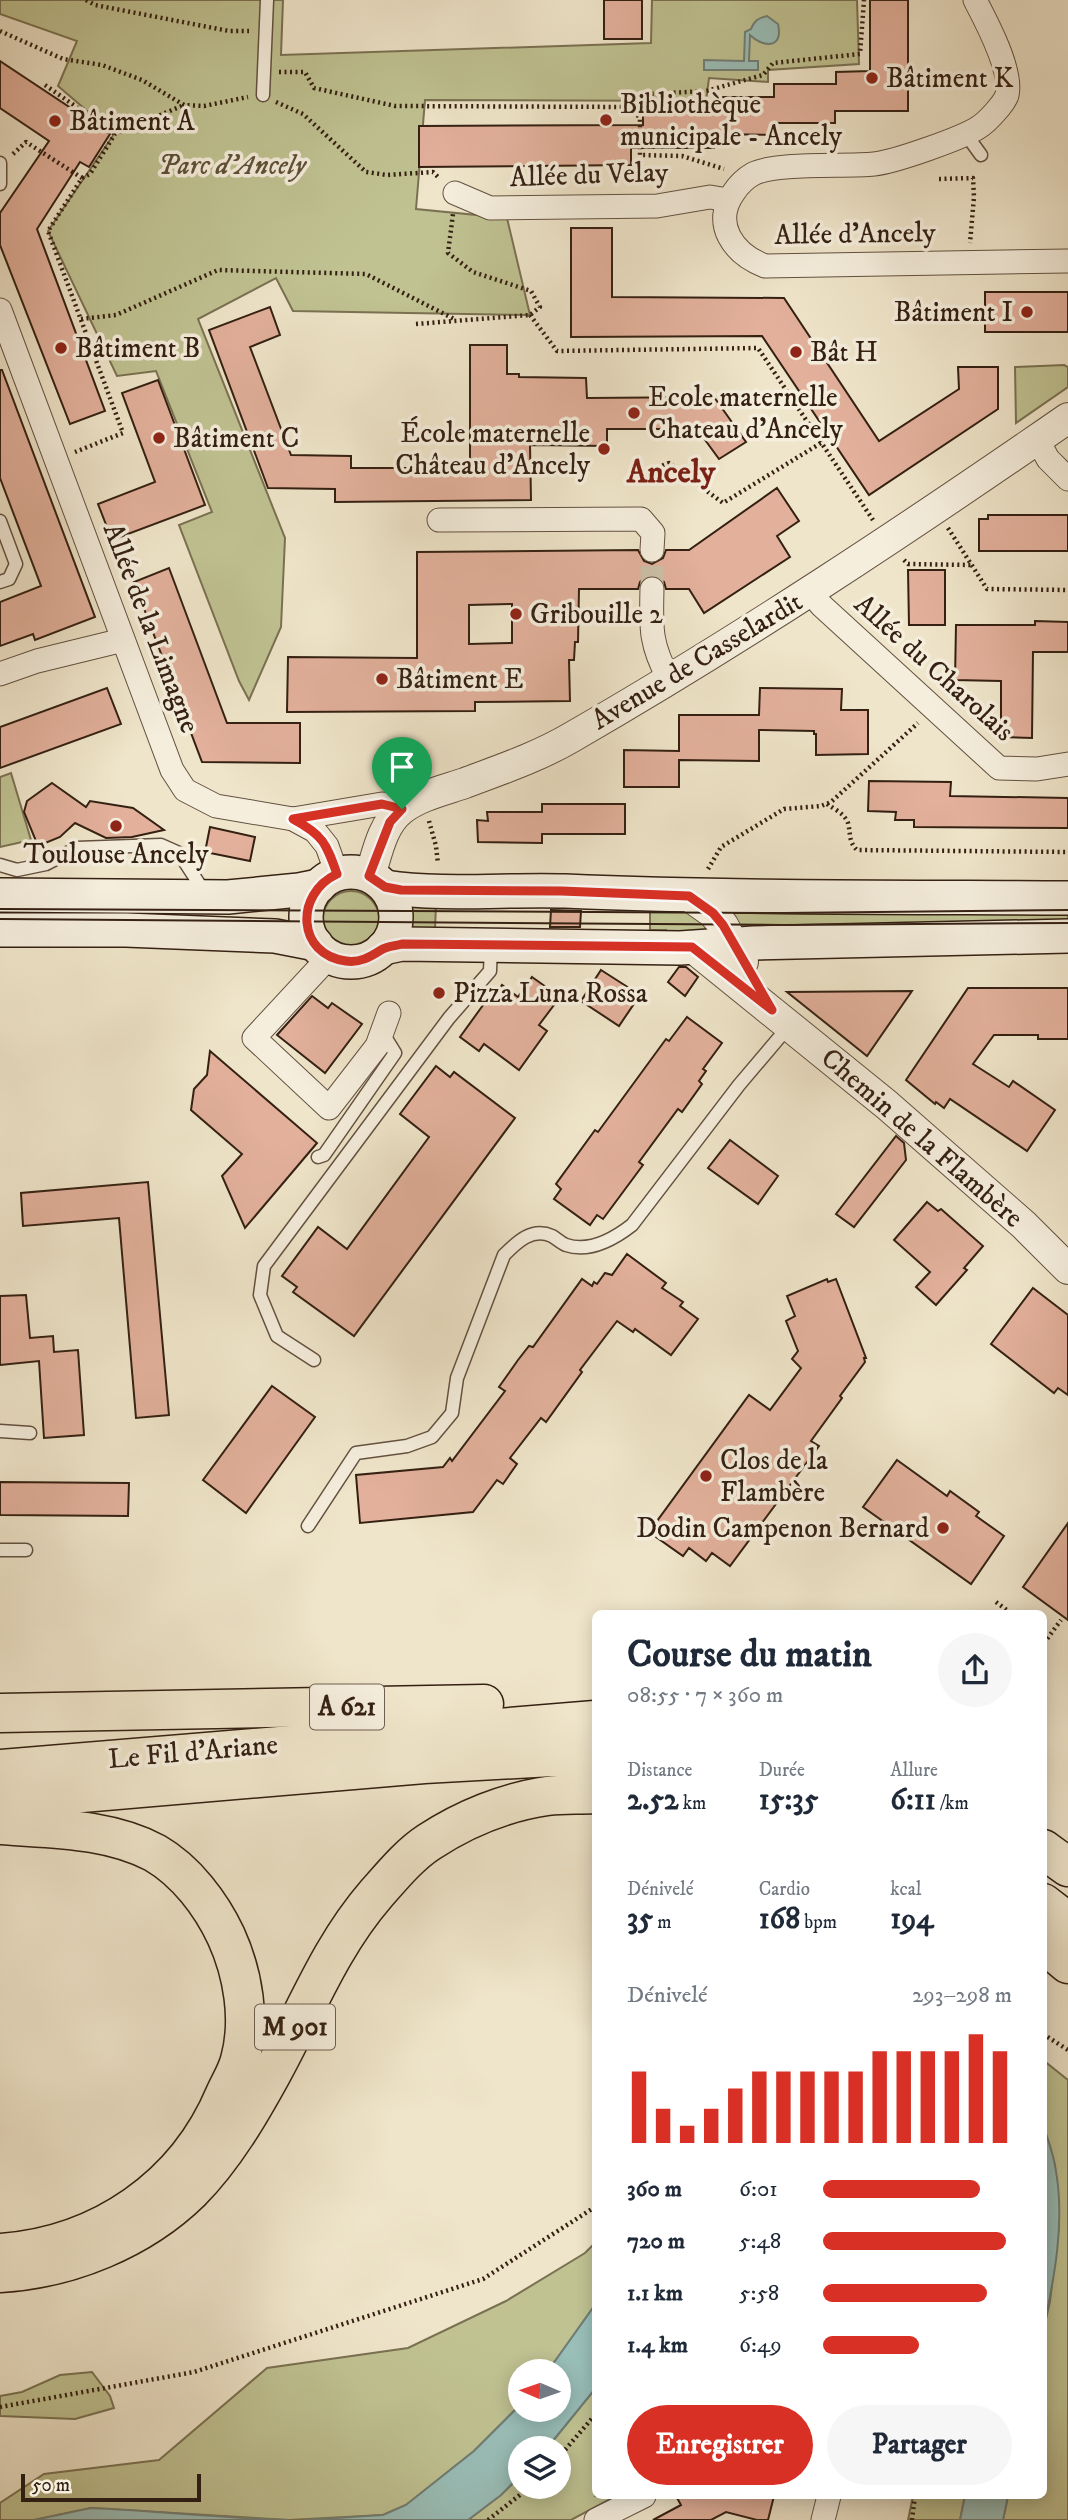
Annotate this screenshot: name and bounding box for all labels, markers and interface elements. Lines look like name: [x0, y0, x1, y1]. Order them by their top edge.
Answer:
place label: Bâtiment K: [886, 61, 1014, 96]
marker: Bâtiment K: [864, 70, 880, 86]
place label: Bibliothèque municipale - Ancely: [620, 87, 843, 154]
place label: Bâtiment A: [69, 104, 196, 139]
marker: Bibliothèque municipale - Ancely: [598, 112, 614, 128]
marker: Bâtiment A: [47, 113, 63, 129]
park label: Parc d'Ancely: [158, 148, 308, 183]
street label: Allée du Velay: [509, 155, 670, 195]
street label: Allée d'Ancely: [774, 215, 937, 253]
place label: Bâtiment I: [894, 295, 1013, 330]
marker: Bâtiment I: [1019, 304, 1035, 320]
place label: Bâtiment B: [75, 331, 201, 366]
place label: Bât H: [810, 335, 878, 370]
marker: Bâtiment B: [53, 340, 69, 356]
marker: Bât H: [788, 344, 804, 360]
place label: Ecole maternelle Chateau d'Ancely: [648, 380, 843, 447]
marker: Ecole maternelle Chateau d'Ancely: [626, 405, 642, 421]
place label: École maternelle Château d'Ancely: [395, 416, 591, 483]
place label: Bâtiment C: [173, 421, 299, 456]
marker: Bâtiment C: [151, 430, 167, 446]
marker: École maternelle Château d'Ancely: [596, 441, 612, 457]
district label: Ancely: [626, 453, 716, 493]
street label: Allée de la Limagne: [95, 518, 207, 738]
street label: Avenue de Casselardit: [585, 584, 809, 738]
street label: Allée du Charolais: [847, 587, 1021, 749]
place label: Gribouille 2: [530, 597, 663, 632]
marker: Gribouille 2: [508, 606, 524, 622]
place label: Bâtiment E: [396, 662, 524, 697]
marker: Bâtiment E: [374, 671, 390, 687]
pin: [372, 737, 432, 809]
icon: arrive: [383, 748, 421, 786]
marker: Toulouse Ancely: [108, 818, 124, 834]
place label: Toulouse Ancely: [23, 837, 209, 872]
place label: Pizza Luna Rossa: [453, 976, 648, 1011]
marker: Pizza Luna Rossa: [431, 985, 447, 1001]
street label: Chemin de la Flambère: [814, 1041, 1030, 1235]
place label: Clos de la Flambère: [720, 1443, 828, 1510]
marker: Clos de la Flambère: [698, 1468, 714, 1484]
place label: Dodin Campenon Bernard: [636, 1511, 929, 1546]
marker: Dodin Campenon Bernard: [935, 1520, 951, 1536]
text: Course du matin: [627, 1631, 872, 1679]
button: share: [938, 1633, 1012, 1707]
text: 08:55 · 7 × 360 m: [627, 1681, 783, 1710]
road number: A 621: [310, 1684, 384, 1730]
street label: Le Fil d'Ariane: [107, 1727, 279, 1777]
text: Distance: [627, 1759, 692, 1782]
text: Durée: [759, 1759, 805, 1782]
text: Allure: [890, 1759, 938, 1782]
text: 2.52: [627, 1782, 679, 1819]
text: 15:35: [759, 1782, 818, 1819]
text: 6:11: [890, 1782, 936, 1819]
text: km: [679, 1792, 706, 1815]
text: /km: [936, 1792, 969, 1815]
text: Dénivelé: [627, 1878, 694, 1901]
text: Cardio: [759, 1878, 810, 1901]
text: kcal: [890, 1878, 922, 1901]
text: 35: [627, 1901, 653, 1938]
text: 168: [759, 1901, 800, 1938]
text: 194: [890, 1901, 934, 1938]
text: m: [653, 1911, 671, 1934]
text: bpm: [800, 1911, 837, 1934]
text: Dénivelé: [627, 1981, 708, 2010]
text: 293–298 m: [912, 1981, 1012, 2010]
road number: M 901: [255, 2004, 335, 2050]
text: 360 m: [627, 2175, 682, 2204]
text: 6:01: [739, 2175, 778, 2204]
text: 720 m: [627, 2227, 685, 2256]
text: 5:48: [739, 2227, 781, 2256]
text: 1.1 km: [627, 2279, 683, 2308]
text: 5:58: [739, 2279, 779, 2308]
text: 1.4 km: [627, 2331, 688, 2360]
text: 6:49: [739, 2331, 782, 2360]
north arrow: [508, 2359, 570, 2422]
map controls: [508, 2359, 571, 2499]
button: Enregistrer: [627, 2405, 813, 2485]
button: Partager: [827, 2405, 1012, 2485]
button: layers: [508, 2436, 571, 2499]
scale bar: [21, 2471, 201, 2503]
text: 50 m: [32, 2474, 70, 2497]

